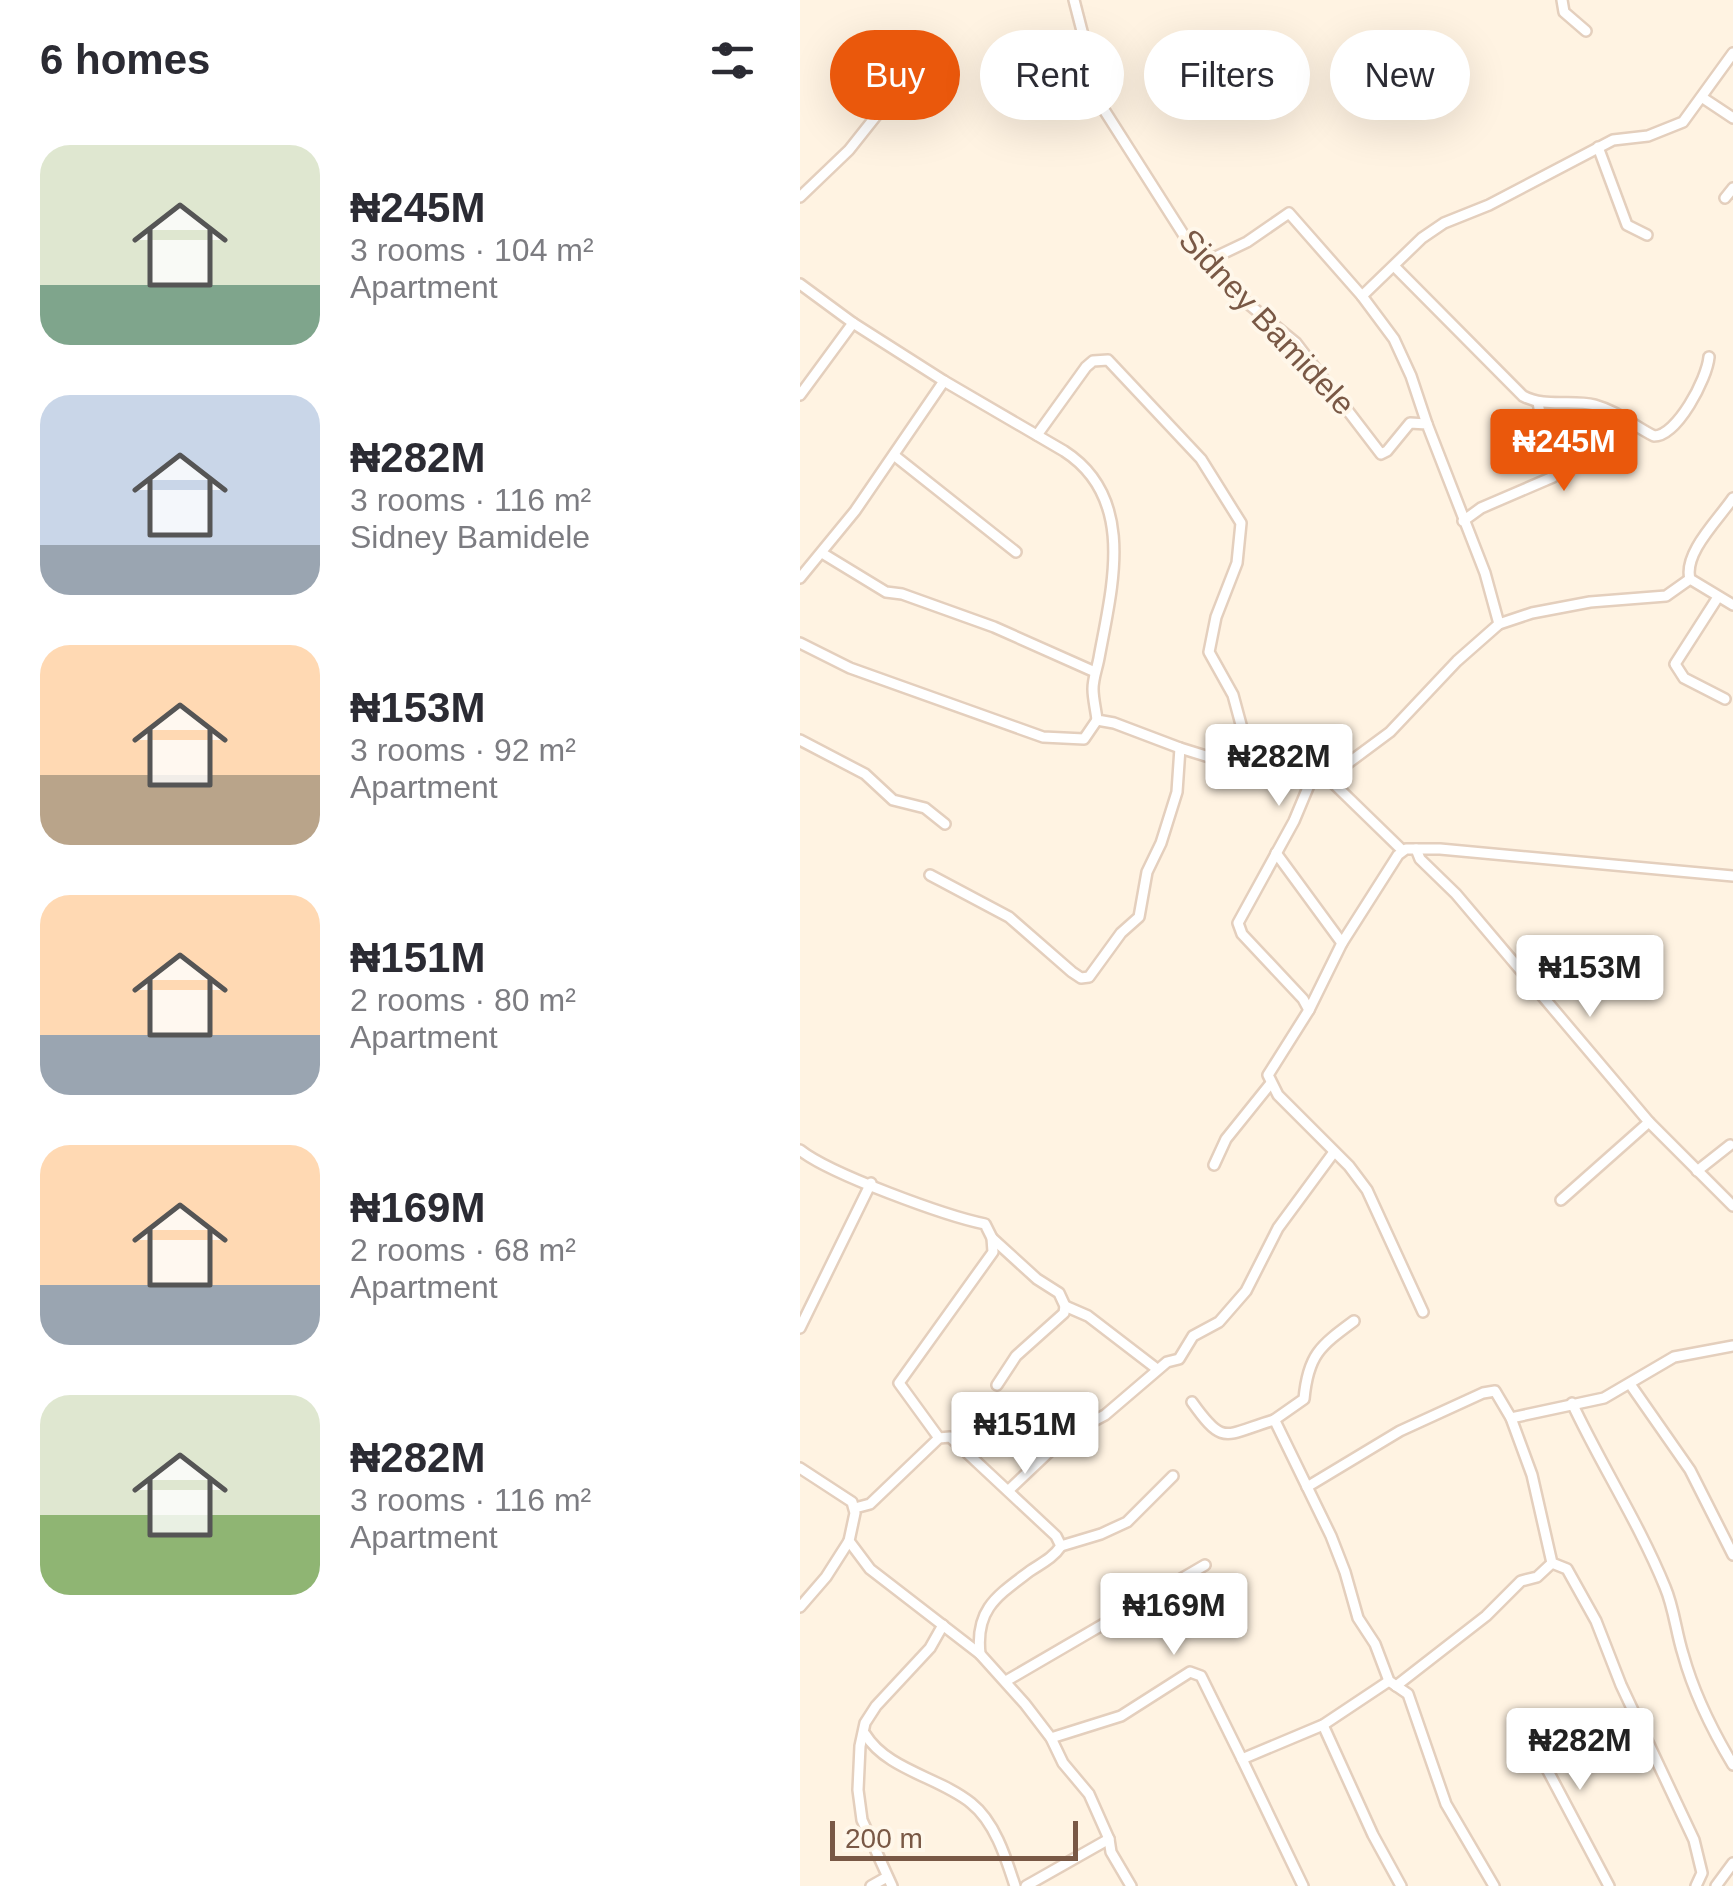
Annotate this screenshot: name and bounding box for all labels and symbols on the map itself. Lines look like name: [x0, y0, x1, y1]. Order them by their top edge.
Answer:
street label: Sidney Bamidele: [1172, 222, 1362, 422]
pin: ₦245M: [1494, 409, 1634, 494]
pin: ₦282M: [1209, 724, 1349, 809]
pin: ₦153M: [1520, 935, 1660, 1020]
pin: ₦151M: [955, 1392, 1095, 1477]
pin: ₦169M: [1104, 1573, 1244, 1658]
pin: ₦282M: [1510, 1708, 1650, 1793]
scale bar: [830, 1816, 1078, 1860]

